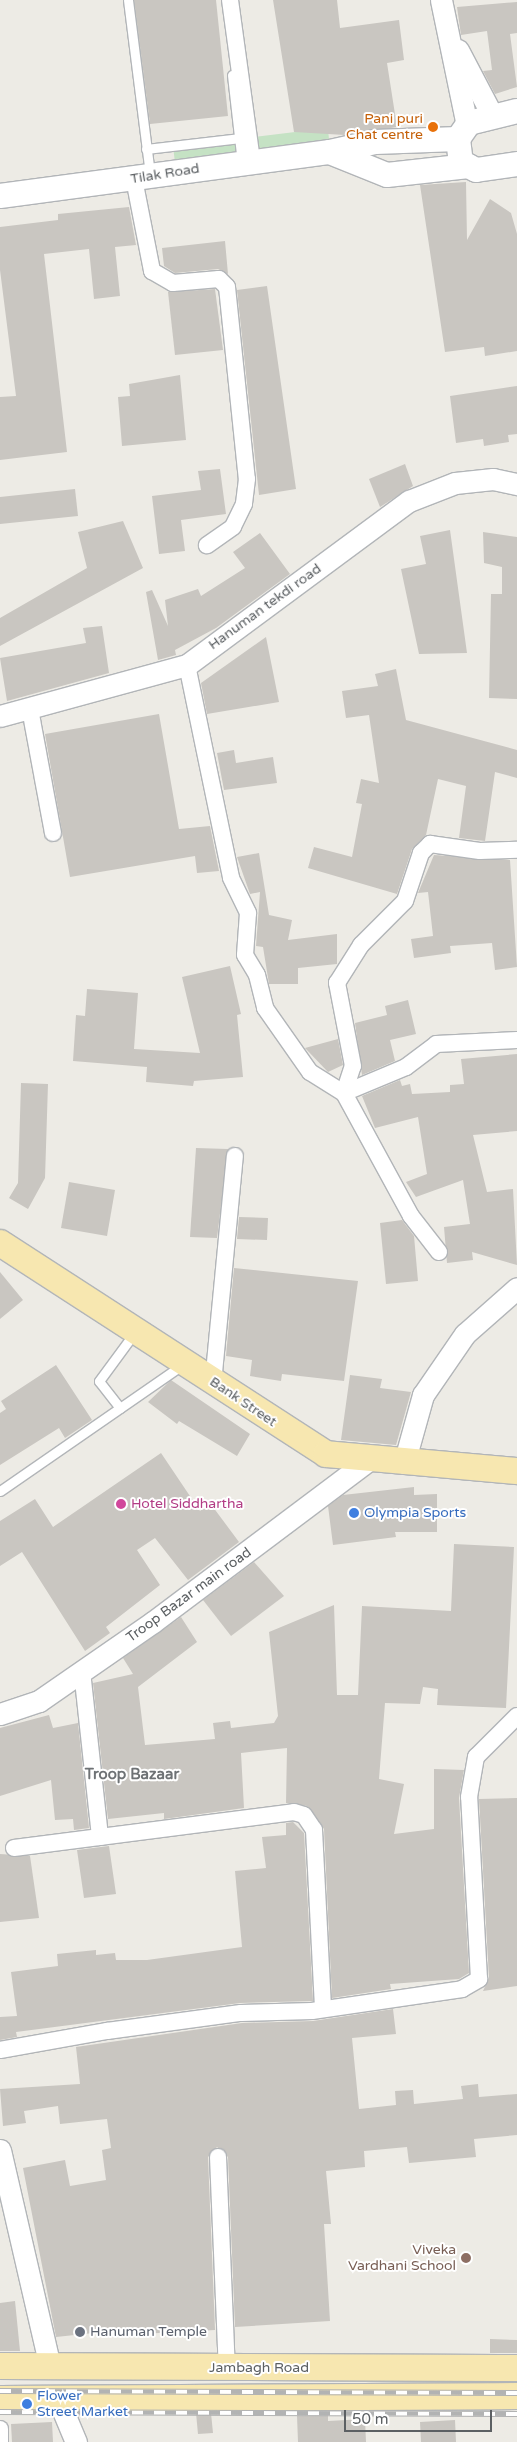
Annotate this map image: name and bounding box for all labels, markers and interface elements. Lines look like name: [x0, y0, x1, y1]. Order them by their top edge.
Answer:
place label: Pani puri Chat centre: [346, 111, 423, 144]
marker: Pani puri Chat centre: [427, 121, 439, 133]
street label: Tilak Road: [129, 160, 201, 188]
street label: Hanuman tekdi road: [205, 560, 325, 654]
street label: Bank Street: [206, 1373, 280, 1431]
place label: Hotel Siddhartha: [131, 1496, 243, 1512]
marker: Hotel Siddhartha: [115, 1498, 127, 1510]
place label: Olympia Sports: [364, 1505, 466, 1521]
marker: Olympia Sports: [348, 1507, 360, 1519]
street label: Troop Bazar main road: [123, 1544, 255, 1646]
district label: Troop Bazaar: [85, 1766, 179, 1784]
place label: Viveka Vardhani School: [348, 2242, 456, 2274]
marker: Viveka Vardhani School: [460, 2252, 472, 2264]
place label: Hanuman Temple: [90, 2324, 207, 2340]
marker: Hanuman Temple: [74, 2326, 86, 2338]
street label: Jambagh Road: [209, 2360, 309, 2376]
place label: Flower Street Market: [37, 2388, 128, 2420]
marker: Flower Street Market: [21, 2398, 33, 2410]
scale bar: [347, 2400, 494, 2432]
text: 50 m: [352, 2410, 389, 2428]

